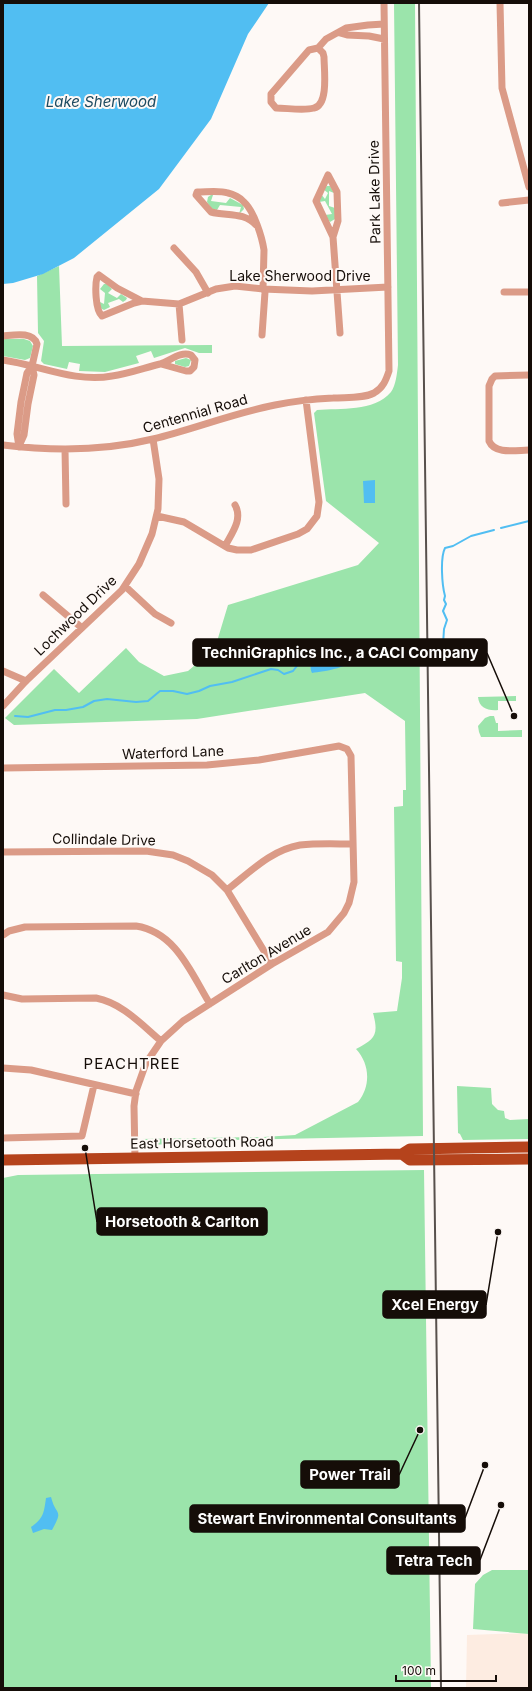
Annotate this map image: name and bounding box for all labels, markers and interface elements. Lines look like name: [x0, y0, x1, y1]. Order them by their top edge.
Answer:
water label: Lake Sherwood: [46, 92, 157, 111]
street label: Park Lake Drive: [365, 140, 383, 244]
street label: Lake Sherwood Drive: [229, 267, 371, 284]
street label: Centennial Road: [141, 390, 249, 436]
street label: Lochwood Drive: [30, 571, 120, 659]
callout: TechniGraphics Inc., a CACI Company: [193, 639, 487, 666]
text: TechniGraphics Inc., a CACI Company: [201, 643, 479, 662]
street label: Waterford Lane: [122, 742, 224, 762]
street label: Collindale Drive: [52, 830, 156, 848]
street label: Carlton Avenue: [218, 921, 314, 987]
district label: PEACHTREE: [84, 1054, 180, 1073]
street label: East Horsetooth Road: [130, 1132, 274, 1152]
callout: Horsetooth & Carlton: [97, 1208, 267, 1235]
text: Horsetooth & Carlton: [105, 1212, 259, 1231]
callout: Xcel Energy: [383, 1291, 486, 1318]
text: Xcel Energy: [391, 1295, 479, 1314]
callout: Power Trail: [301, 1461, 399, 1488]
text: Power Trail: [309, 1465, 391, 1484]
callout: Stewart Environmental Consultants: [190, 1505, 465, 1532]
text: Stewart Environmental Consultants: [197, 1509, 457, 1528]
callout: Tetra Tech: [387, 1547, 480, 1574]
text: Tetra Tech: [395, 1551, 473, 1570]
scale bar: [396, 1657, 496, 1683]
text: 100 m: [402, 1663, 436, 1678]

